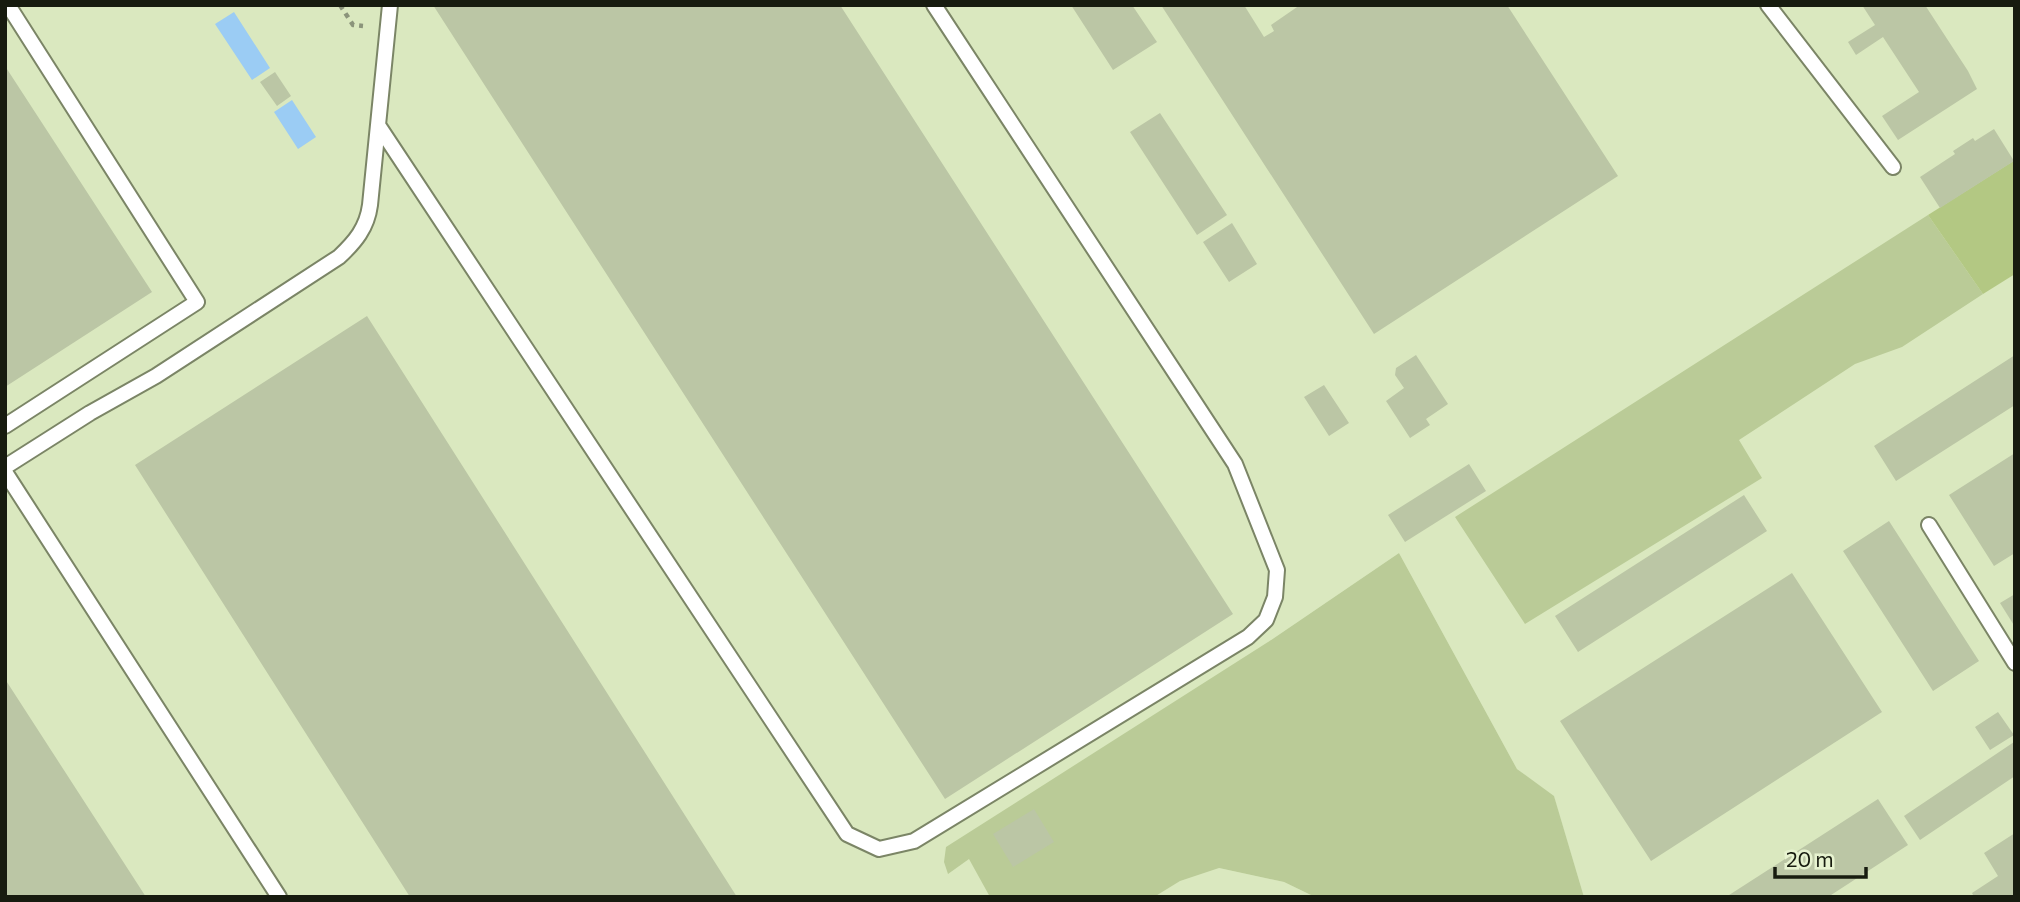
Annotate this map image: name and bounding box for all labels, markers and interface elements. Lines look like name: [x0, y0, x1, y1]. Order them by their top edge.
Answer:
scale bar: [1775, 836, 1866, 880]
text: 20 m: [1786, 846, 1834, 871]

